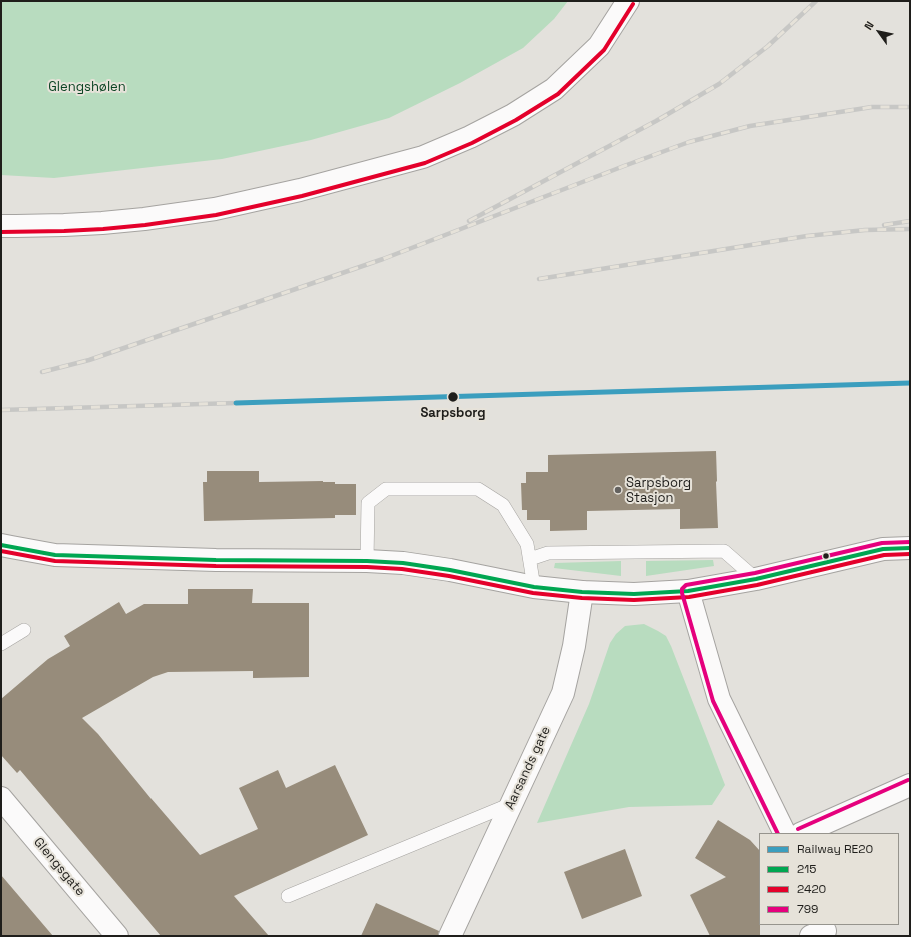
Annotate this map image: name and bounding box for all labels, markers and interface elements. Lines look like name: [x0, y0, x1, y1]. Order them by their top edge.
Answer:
north arrow: [859, 12, 899, 52]
text: N: [861, 19, 877, 32]
park label: Glengshølen: [48, 79, 126, 95]
marker: Sarpsborg: [446, 390, 460, 404]
place label: Sarpsborg: [420, 405, 486, 421]
place label: Sarpsborg Stasjon: [626, 475, 691, 506]
marker: Sarpsborg Stasjon: [613, 485, 623, 495]
unlabelled marker: [821, 551, 831, 561]
street label: Aarsands gate: [502, 724, 554, 812]
legend: [759, 833, 899, 925]
street label: Glengsgate: [30, 835, 88, 899]
text: Railway RE20: [797, 841, 873, 857]
text: 215: [797, 861, 816, 877]
text: 2420: [797, 881, 826, 897]
text: 799: [797, 901, 818, 917]

